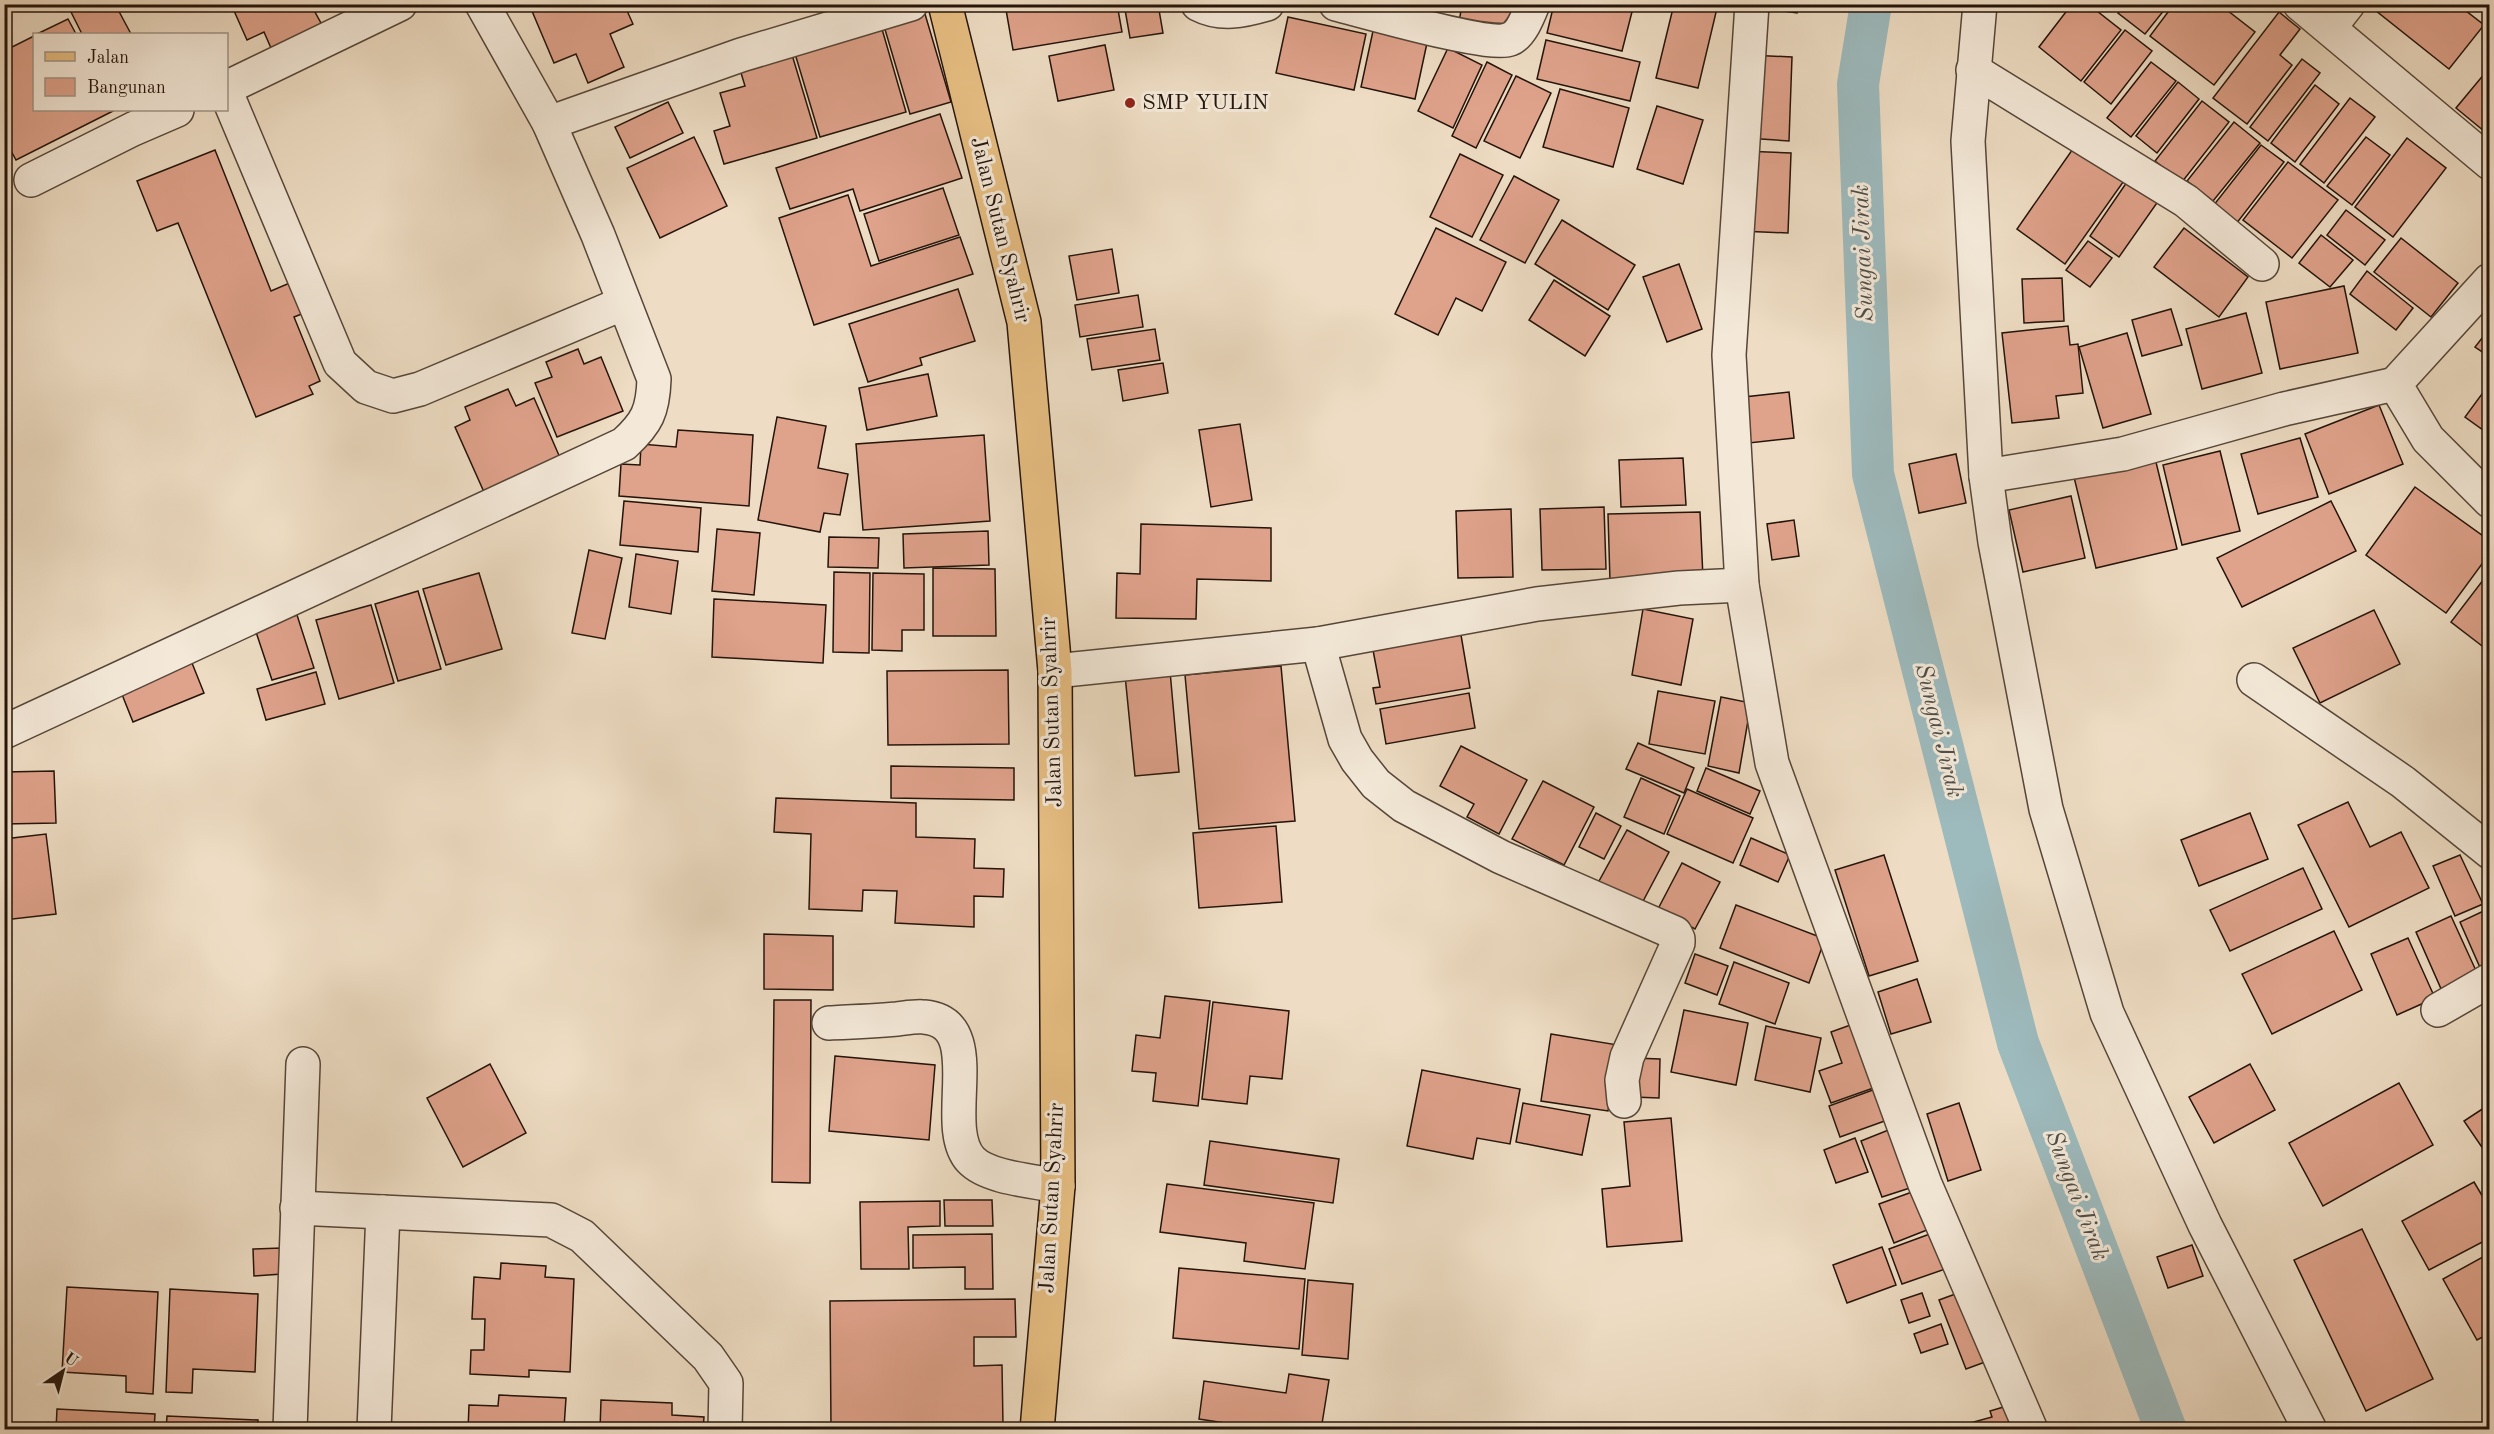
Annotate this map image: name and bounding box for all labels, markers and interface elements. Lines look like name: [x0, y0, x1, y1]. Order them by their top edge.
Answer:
legend: [33, 33, 228, 111]
text: Jalan: [87, 49, 129, 67]
text: Bangunan: [87, 79, 166, 97]
place label: SMP YULIN: [1142, 92, 1269, 114]
marker: SMP YULIN: [1123, 96, 1137, 110]
street label: Jalan Sutan Syahrir: [966, 135, 1034, 325]
water label: Sungai Jirak: [1850, 184, 1878, 322]
street label: Jalan Sutan Syahrir: [1038, 616, 1066, 808]
water label: Sungai Jirak: [1910, 661, 1966, 801]
street label: Jalan Sutan Syahrir: [1036, 1102, 1068, 1294]
water label: Sungai Jirak: [2040, 1128, 2112, 1264]
north arrow: [33, 1341, 93, 1401]
text: U: [61, 1350, 80, 1371]

